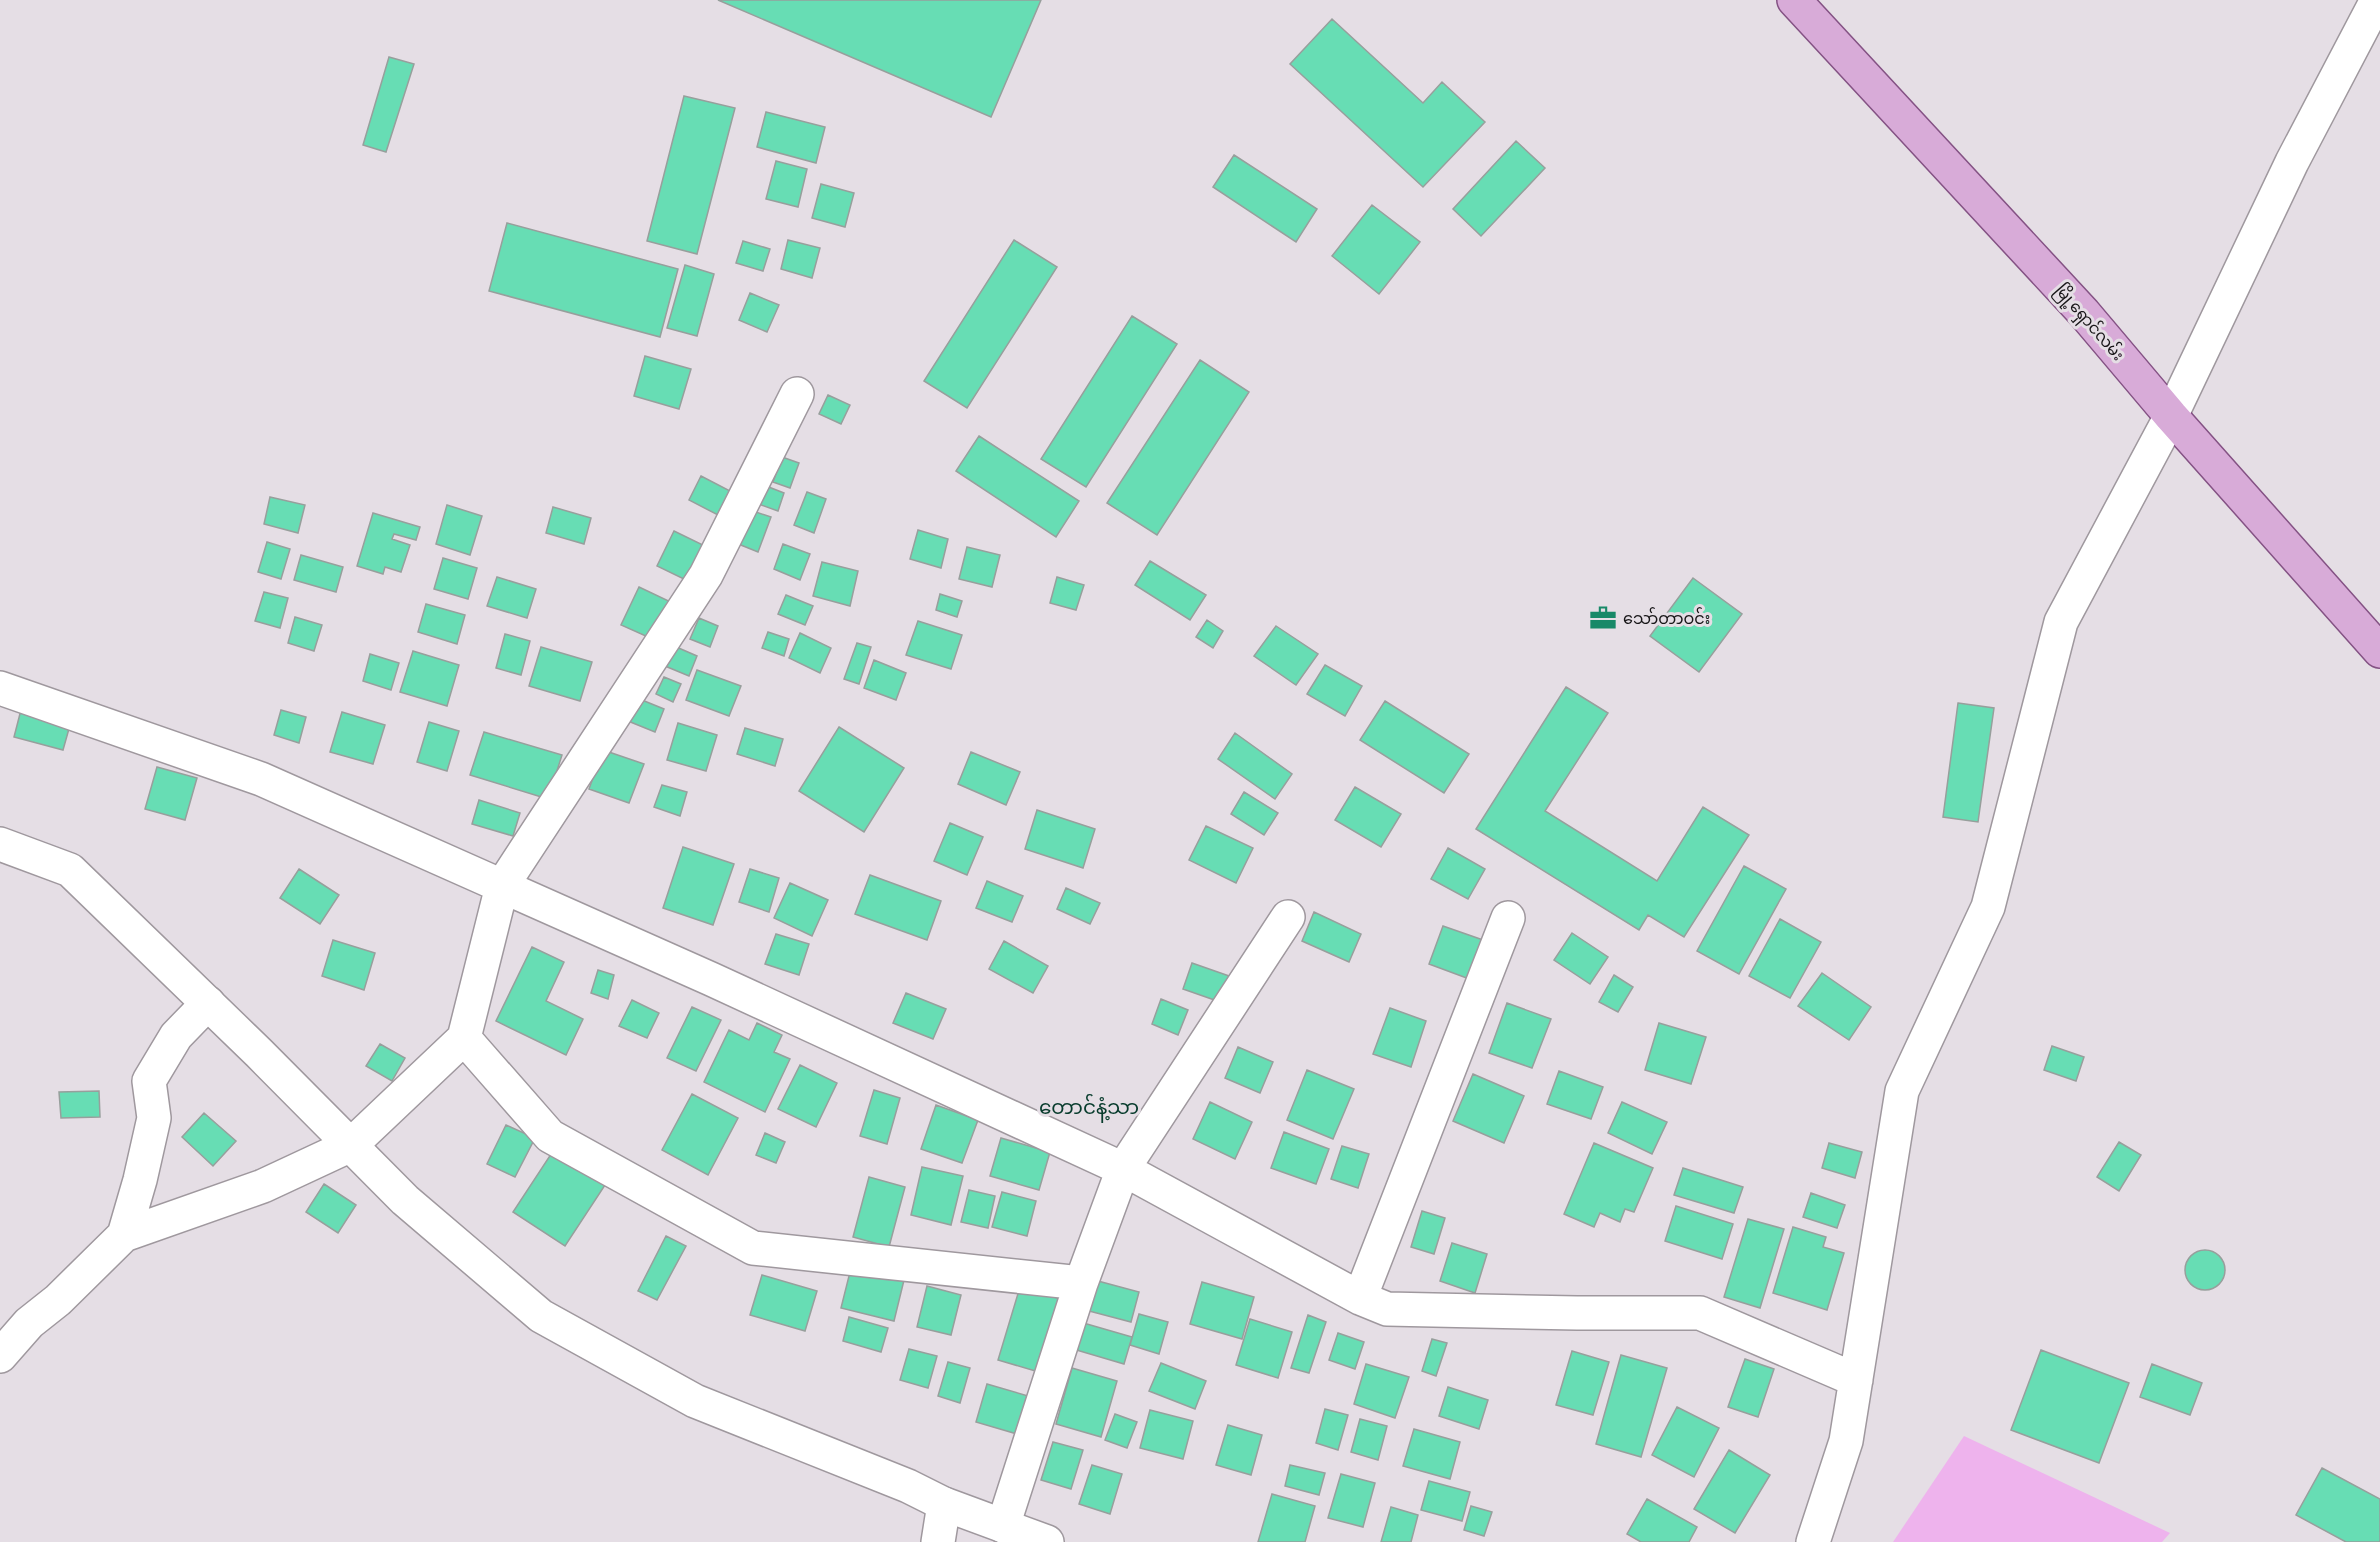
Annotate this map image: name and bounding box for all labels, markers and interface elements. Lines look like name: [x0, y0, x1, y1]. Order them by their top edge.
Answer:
street label: မြို့ရှောင်လမ်း: [2048, 279, 2129, 368]
office icon: သော်တာဝင်း: [1588, 603, 1618, 633]
place label: သော်တာဝင်း: [1623, 607, 1710, 628]
district label: တောင်နံ့သာ: [1039, 1093, 1139, 1123]

